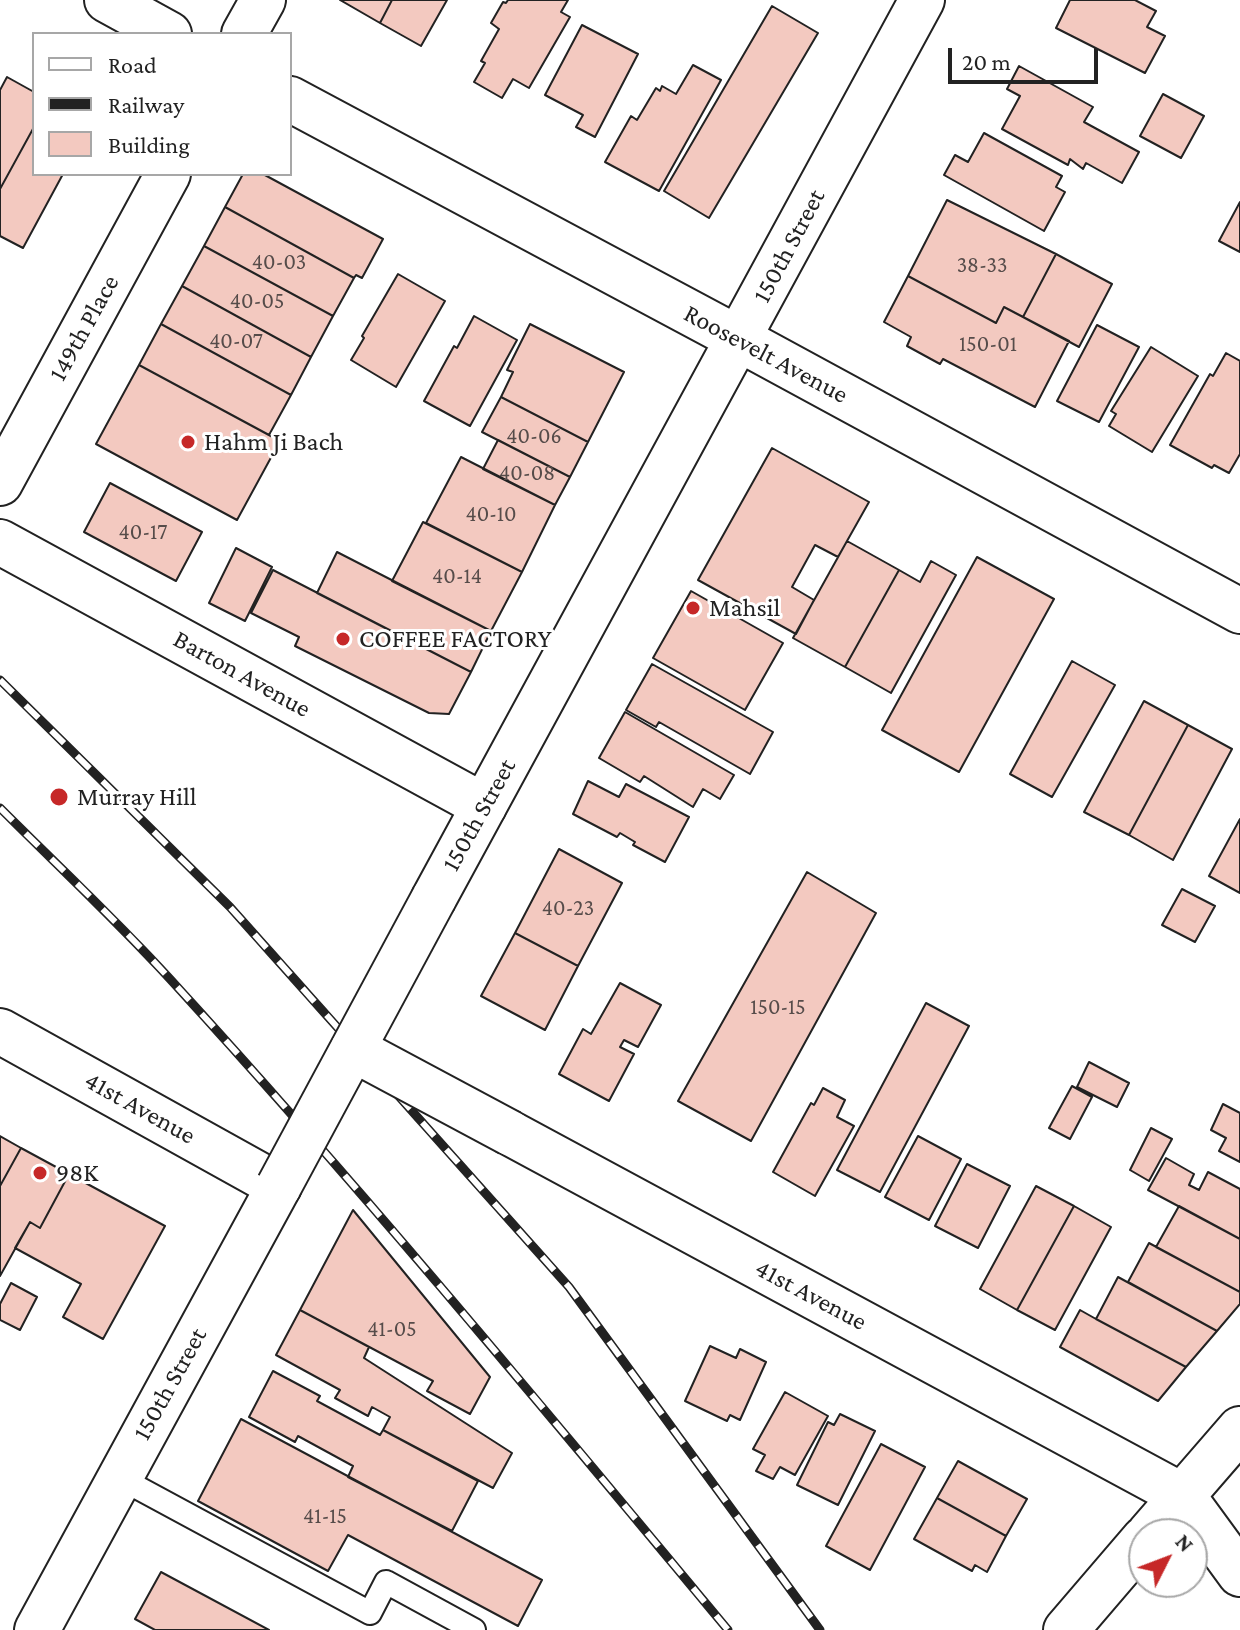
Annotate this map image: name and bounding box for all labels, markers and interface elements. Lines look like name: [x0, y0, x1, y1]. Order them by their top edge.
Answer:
legend: [32, 32, 292, 176]
scale bar: [952, 32, 1102, 82]
text: 20 m: [962, 48, 1011, 75]
text: Road: [108, 51, 157, 78]
text: Railway: [108, 91, 184, 118]
text: Building: [108, 131, 190, 158]
street label: 150th Street: [746, 184, 832, 308]
house number: 40-03: [252, 249, 306, 275]
house number: 38-33: [957, 252, 1007, 278]
street label: 149th Place: [42, 270, 126, 386]
house number: 40-05: [230, 288, 284, 314]
street label: Roosevelt Avenue: [679, 298, 853, 410]
house number: 40-07: [209, 328, 263, 354]
house number: 150-01: [959, 331, 1017, 357]
house number: 40-06: [506, 423, 562, 449]
place label: Hahm Ji Bach: [204, 426, 343, 458]
marker: Hahm Ji Bach: [179, 433, 197, 451]
house number: 40-08: [499, 460, 555, 486]
house number: 40-10: [465, 501, 517, 527]
house number: 40-17: [119, 519, 167, 545]
house number: 40-14: [432, 563, 482, 589]
place label: Mahsil: [709, 592, 780, 624]
marker: Mahsil: [684, 599, 702, 617]
street label: Barton Avenue: [168, 623, 316, 725]
place label: COFFEE FACTORY: [359, 623, 551, 655]
marker: COFFEE FACTORY: [334, 630, 352, 648]
street label: 150th Street: [435, 753, 523, 877]
place label: Murray Hill: [77, 781, 197, 813]
marker: Murray Hill: [48, 786, 70, 808]
house number: 40-23: [542, 895, 594, 921]
house number: 150-15: [750, 994, 806, 1020]
street label: 41st Avenue: [79, 1065, 201, 1151]
place label: 98K: [56, 1157, 98, 1189]
marker: 98K: [31, 1164, 49, 1182]
street label: 41st Avenue: [750, 1253, 872, 1337]
house number: 41-05: [367, 1316, 417, 1342]
street label: 150th Street: [126, 1322, 214, 1446]
house number: 41-15: [303, 1503, 347, 1529]
north arrow: [1128, 1518, 1208, 1598]
text: N: [1170, 1529, 1199, 1557]

